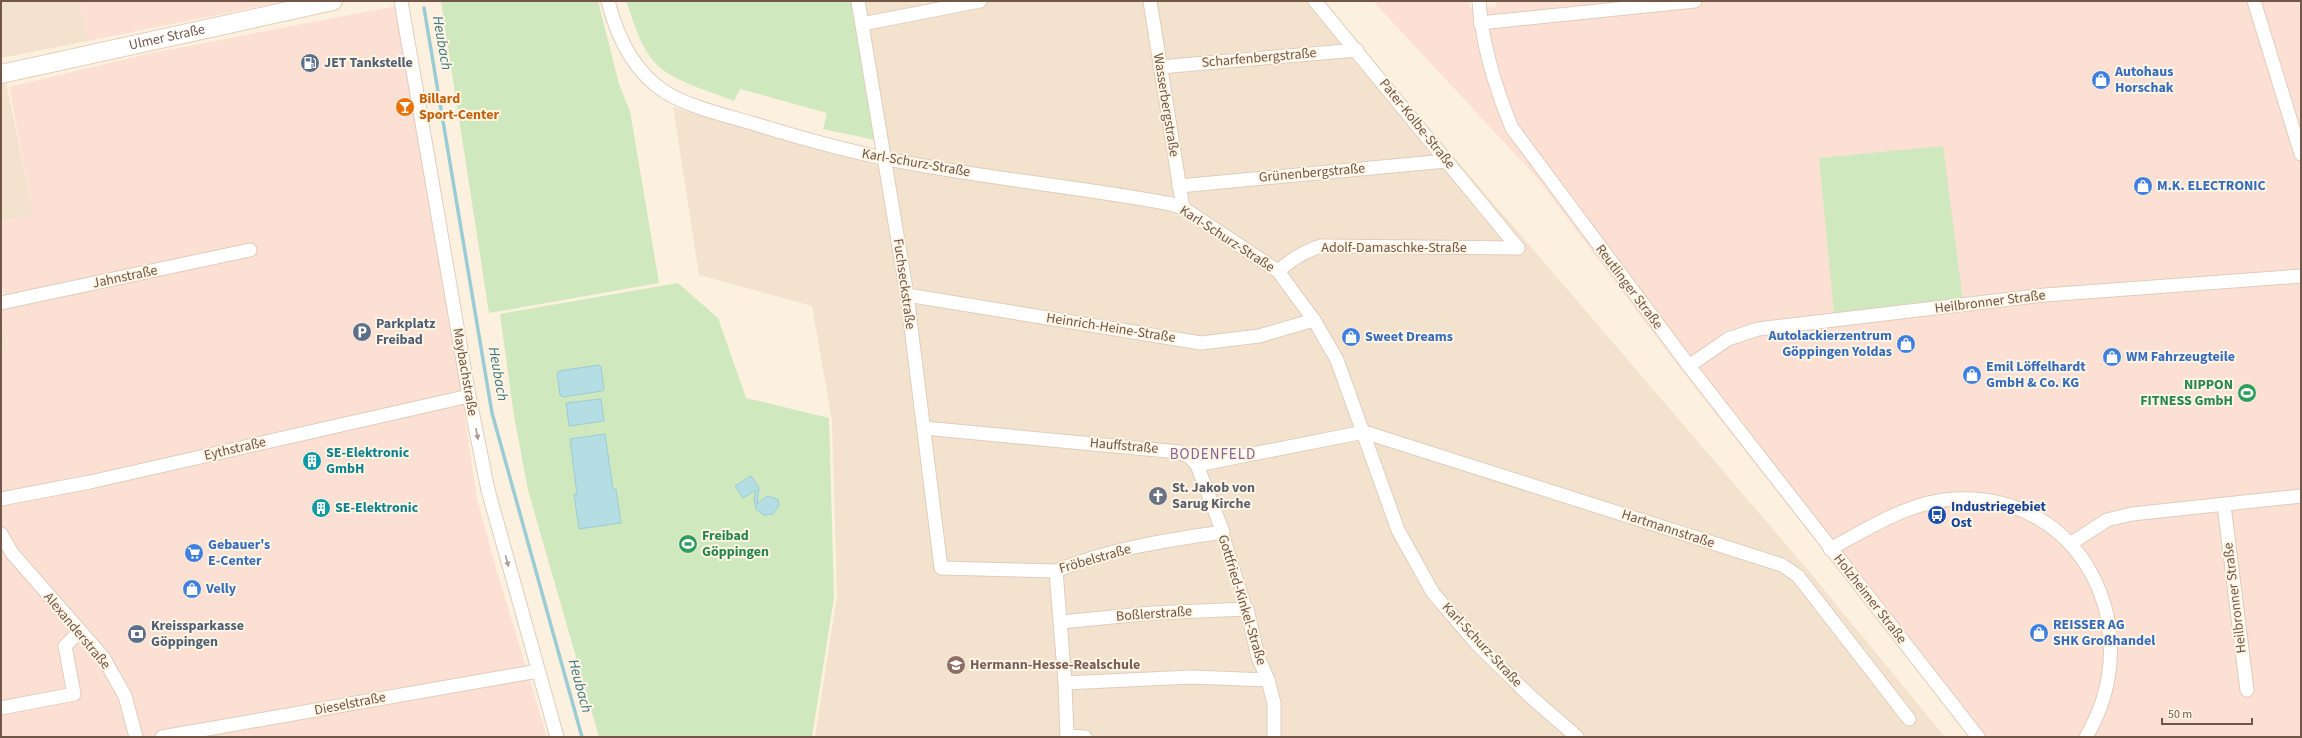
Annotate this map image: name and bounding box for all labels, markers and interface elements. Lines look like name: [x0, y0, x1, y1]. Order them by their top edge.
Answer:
water label: Heubach: [427, 14, 457, 72]
street label: Ulmer Straße: [127, 19, 207, 56]
street label: Scharfenbergstraße: [1201, 43, 1317, 73]
fuel station icon: JET Tankstelle: [299, 52, 321, 74]
street label: Wasserbergstraße: [1148, 52, 1184, 158]
place label: JET Tankstelle: [324, 53, 413, 73]
place label: Autohaus Horschak: [2114, 62, 2174, 98]
shop icon: Autohaus Horschak: [2090, 69, 2112, 91]
street label: Pater-Kolbe-Straße: [1374, 75, 1460, 174]
place label: Billard Sport-Center: [419, 89, 499, 125]
bar icon: Billard Sport-Center: [394, 96, 416, 118]
street label: Karl-Schurz-Straße: [860, 144, 972, 182]
street label: Grünenbergstraße: [1258, 158, 1366, 188]
shop icon: M.K. ELECTRONIC: [2132, 175, 2154, 197]
place label: M.K. ELECTRONIC: [2157, 176, 2266, 196]
street label: Karl-Schurz-Straße: [1175, 201, 1279, 277]
street label: Fuchseckstraße: [888, 237, 920, 331]
street label: Adolf-Damaschke-Straße: [1321, 238, 1467, 258]
street label: Reutlinger Straße: [1590, 240, 1668, 334]
street label: Jahnstraße: [91, 260, 159, 294]
street label: Heilbronner Straße: [1933, 285, 2047, 319]
street label: Heinrich-Heine-Straße: [1045, 308, 1177, 348]
place label: Parkplatz Freibad: [376, 314, 436, 350]
parking icon: Parkplatz Freibad: [351, 321, 373, 343]
street label: Maybachstraße: [447, 326, 483, 418]
shop icon: Sweet Dreams: [1340, 326, 1362, 348]
place label: Autolackierzentrum Göppingen Yoldas: [1768, 326, 1892, 362]
place label: Sweet Dreams: [1365, 327, 1453, 347]
shop icon: Autolackierzentrum Göppingen Yoldas: [1895, 333, 1917, 355]
water label: Heubach: [483, 345, 513, 403]
shop icon: WM Fahrzeugteile: [2101, 346, 2123, 368]
place label: WM Fahrzeugteile: [2126, 347, 2235, 367]
place label: Emil Löffelhardt GmbH & Co. KG: [1986, 357, 2086, 393]
shop icon: Emil Löffelhardt GmbH & Co. KG: [1961, 364, 1983, 386]
place label: NIPPON FITNESS GmbH: [2140, 375, 2233, 411]
sports icon: NIPPON FITNESS GmbH: [2236, 382, 2258, 404]
one-way arrow: [474, 428, 480, 441]
street label: Eythstraße: [202, 432, 268, 466]
street label: Hauffstraße: [1089, 433, 1159, 459]
place label: SE-Elektronic GmbH: [326, 443, 410, 479]
district label: BODENFELD: [1170, 444, 1256, 465]
building icon: SE-Elektronic GmbH: [301, 450, 323, 472]
place label: St. Jakob von Sarug Kirche: [1172, 478, 1255, 514]
church icon: St. Jakob von Sarug Kirche: [1147, 485, 1169, 507]
building icon: SE-Elektronic: [310, 497, 332, 519]
place label: Industriegebiet Ost: [1951, 497, 2046, 533]
place label: SE-Elektronic: [335, 498, 419, 518]
bus stop icon: Industriegebiet Ost: [1926, 504, 1948, 526]
street label: Hartmannstraße: [1619, 505, 1717, 553]
place label: Freibad Göppingen: [702, 526, 769, 562]
street label: Gottfried-Kinkel-Straße: [1213, 532, 1271, 668]
sports icon: Freibad Göppingen: [677, 533, 699, 555]
place label: Gebauer's E-Center: [208, 535, 270, 571]
street label: Fröbelstraße: [1057, 539, 1133, 579]
street label: Heilbronner Straße: [2218, 541, 2252, 655]
supermarket icon: Gebauer's E-Center: [183, 542, 205, 564]
street label: Holzheimer Straße: [1829, 550, 1911, 648]
one-way arrow: [504, 555, 510, 567]
shop icon: Velly: [181, 578, 203, 600]
place label: Velly: [205, 579, 237, 599]
street label: Alexanderstraße: [39, 588, 115, 674]
street label: Karl-Schurz-Straße: [1437, 598, 1527, 692]
street label: Boßlerstraße: [1115, 601, 1193, 627]
place label: REISSER AG SHK Großhandel: [2053, 615, 2155, 651]
place label: Kreissparkasse Göppingen: [151, 616, 244, 652]
shop icon: REISSER AG SHK Großhandel: [2028, 622, 2050, 644]
bank icon: Kreissparkasse Göppingen: [126, 623, 148, 645]
school or university icon: Hermann-Hesse-Realschule: [945, 654, 967, 676]
place label: Hermann-Hesse-Realschule: [970, 655, 1140, 675]
water label: Heubach: [563, 657, 597, 715]
street label: Dieselstraße: [313, 687, 387, 721]
scale bar: [2162, 700, 2252, 726]
text: 50 m: [2168, 706, 2192, 723]

